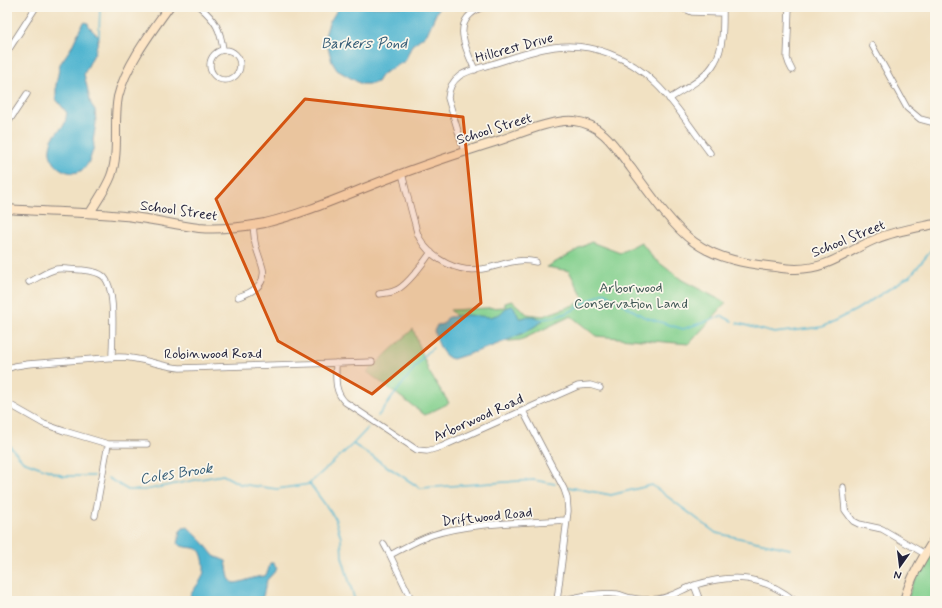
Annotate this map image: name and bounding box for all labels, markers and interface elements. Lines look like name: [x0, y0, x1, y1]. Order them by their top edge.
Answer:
street label: Hillcrest Drive: [473, 29, 555, 67]
water label: Barkers Pond: [321, 34, 408, 54]
street label: School Street: [454, 109, 534, 149]
street label: School Street: [139, 197, 219, 225]
street label: School Street: [809, 216, 888, 262]
park label: Arborwood Conservation Land: [574, 279, 688, 313]
street label: Robinwood Road: [164, 345, 262, 363]
street label: Arborwood Road: [430, 390, 526, 446]
water label: Coles Brook: [138, 458, 215, 490]
street label: Driftwood Road: [441, 503, 533, 531]
north arrow: [880, 546, 920, 586]
text: N: [893, 567, 903, 582]

